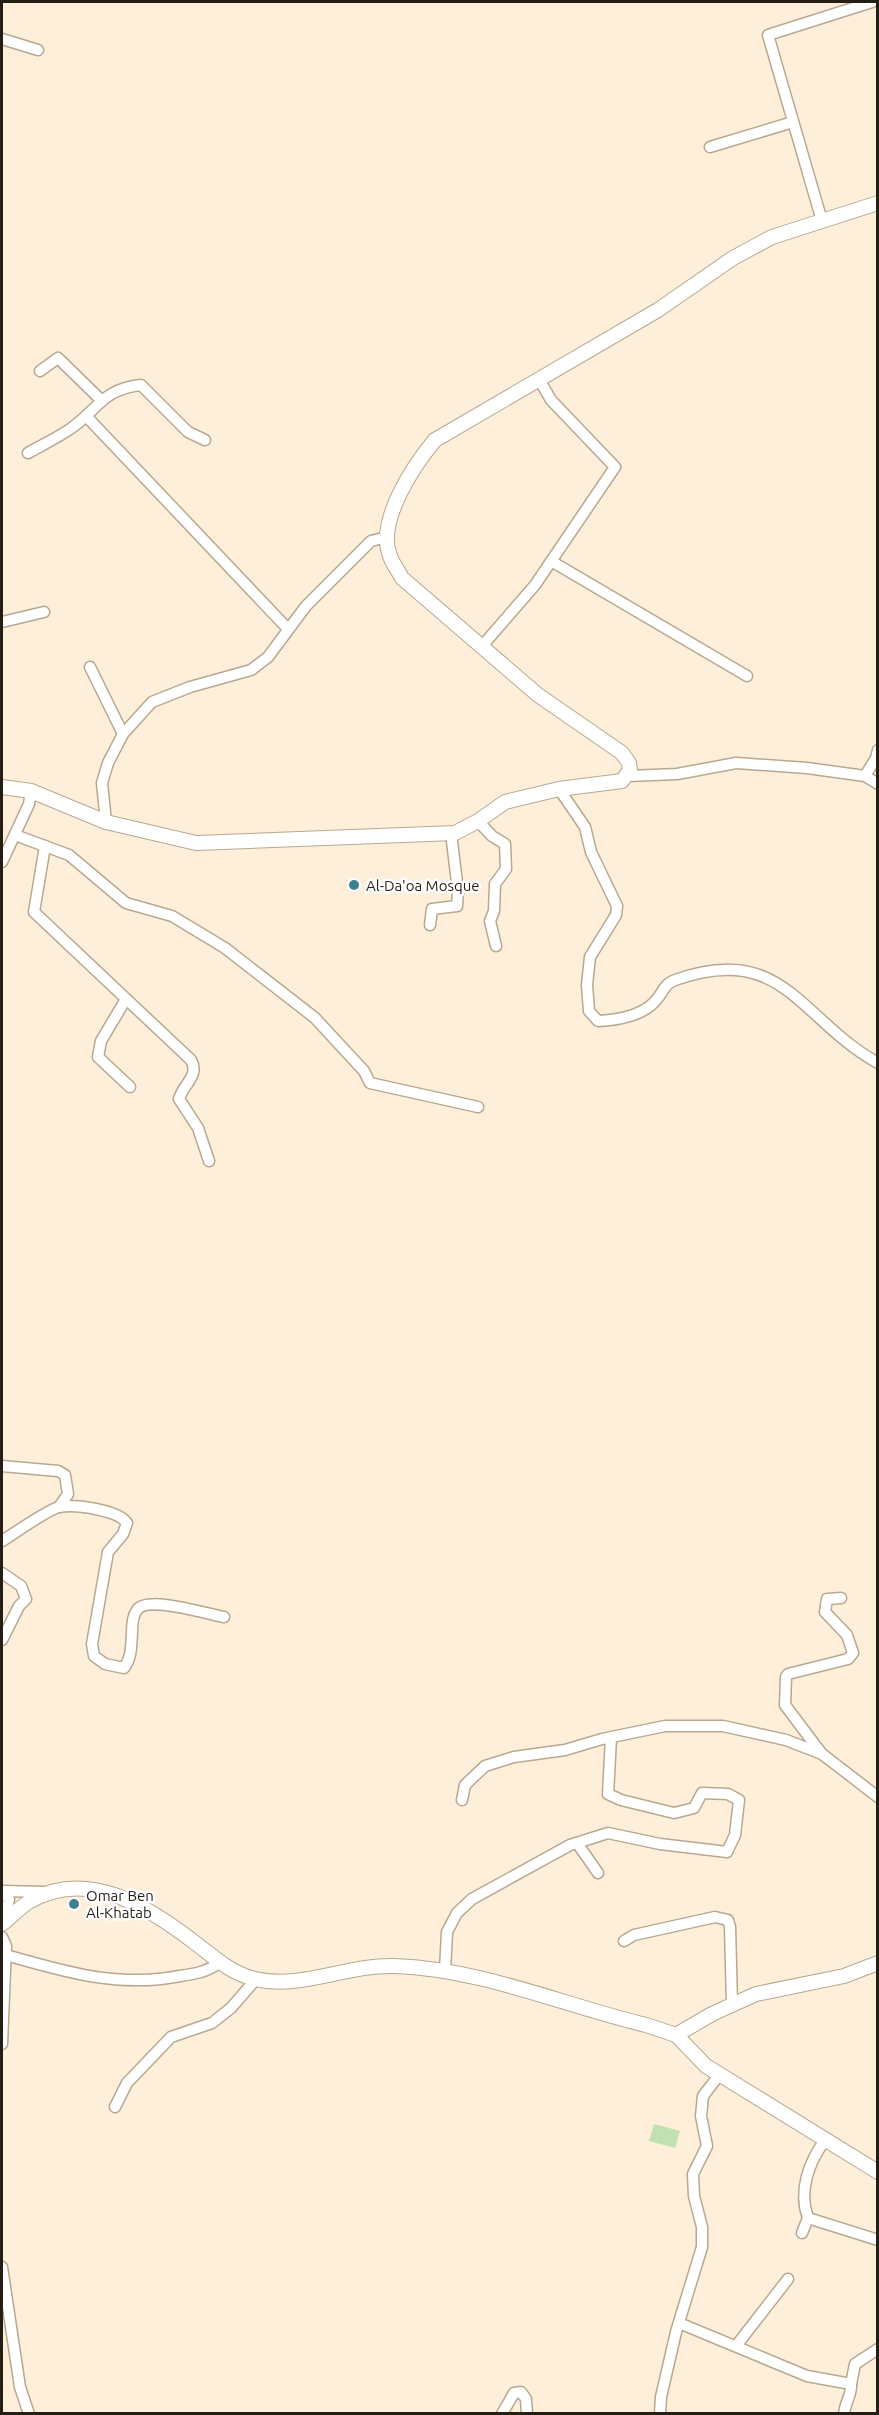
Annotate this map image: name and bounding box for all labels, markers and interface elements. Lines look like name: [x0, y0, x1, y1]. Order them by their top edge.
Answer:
place label: Al-Da'oa Mosque: [366, 877, 480, 894]
marker: Al-Da'oa Mosque: [347, 878, 361, 892]
place label: Omar Ben Al-Khatab: [86, 1887, 154, 1921]
marker: Omar Ben Al-Khatab: [67, 1897, 81, 1911]

